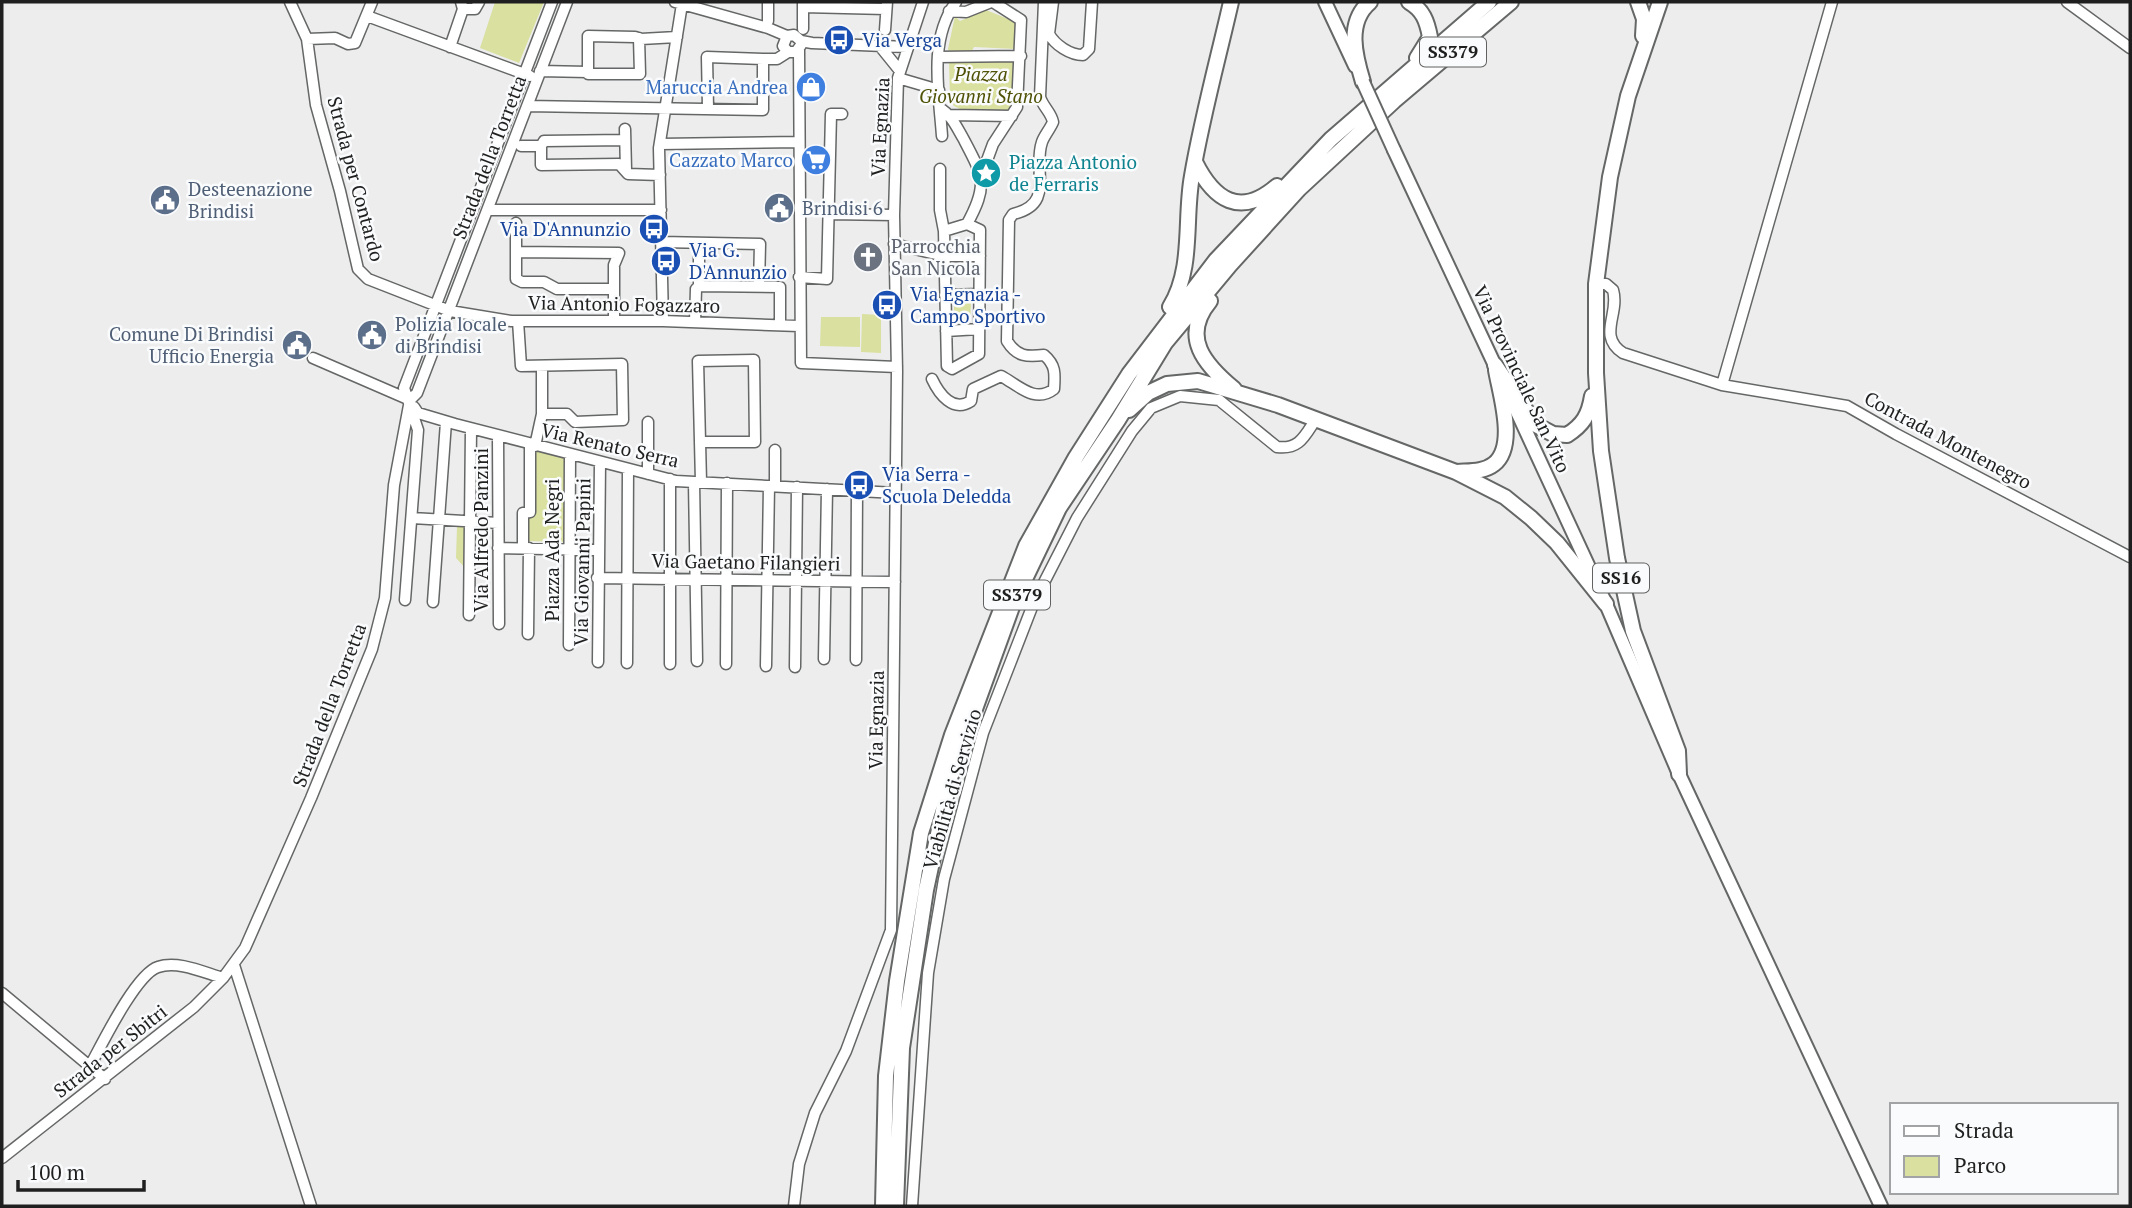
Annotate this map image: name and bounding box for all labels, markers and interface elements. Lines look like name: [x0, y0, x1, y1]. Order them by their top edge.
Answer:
bus stop icon: Via Verga: [822, 23, 856, 57]
place label: Via Verga: [862, 27, 942, 52]
road number: SS379: [1420, 38, 1486, 66]
park label: Piazza Giovanni Stano: [919, 61, 1043, 108]
shop icon: Maruccia Andrea: [794, 70, 828, 104]
street label: Strada della Torretta: [446, 71, 531, 242]
place label: Maruccia Andrea: [646, 74, 788, 99]
street label: Via Egnazia: [864, 76, 895, 177]
street label: Strada per Contardo: [322, 94, 391, 264]
supermarket icon: Cazzato Marco: [799, 143, 833, 177]
place label: Cazzato Marco: [669, 147, 793, 172]
place label: Piazza Antonio de Ferraris: [1009, 149, 1137, 196]
place icon: Piazza Antonio de Ferraris: [969, 156, 1003, 190]
place label: Desteenazione Brindisi: [188, 176, 313, 223]
public building icon: Desteenazione Brindisi: [148, 183, 182, 217]
public building icon: Brindisi 6: [762, 191, 796, 225]
place label: Brindisi 6: [802, 195, 883, 220]
bus stop icon: Via D'Annunzio: [637, 212, 671, 246]
place label: Via D'Annunzio: [500, 216, 631, 241]
place label: Parrocchia San Nicola: [891, 233, 981, 280]
place label: Via G. D'Annunzio: [689, 237, 787, 284]
church icon: Parrocchia San Nicola: [851, 240, 885, 274]
bus stop icon: Via G. D'Annunzio: [649, 244, 683, 278]
place label: Via Egnazia - Campo Sportivo: [910, 281, 1045, 328]
street label: Via Provinciale San Vito: [1468, 281, 1577, 476]
bus stop icon: Via Egnazia - Campo Sportivo: [870, 288, 904, 322]
street label: Via Antonio Fogazzaro: [528, 289, 720, 318]
place label: Polizia locale di Brindisi: [395, 311, 507, 358]
public building icon: Polizia locale di Brindisi: [355, 318, 389, 352]
place label: Comune Di Brindisi Ufficio Energia: [109, 321, 274, 368]
public building icon: Comune Di Brindisi Ufficio Energia: [280, 328, 314, 362]
street label: Contrada Montenegro: [1860, 385, 2036, 494]
street label: Via Renato Serra: [539, 416, 682, 473]
street label: Via Alfredo Panzini: [468, 448, 493, 612]
place label: Via Serra - Scuola Deledda: [882, 461, 1012, 508]
bus stop icon: Via Serra - Scuola Deledda: [842, 468, 876, 502]
street label: Via Giovanni Papini: [568, 478, 595, 646]
street label: Piazza Ada Negri: [539, 479, 564, 621]
street label: Via Gaetano Filangieri: [651, 547, 841, 576]
road number: SS16: [1593, 564, 1649, 592]
road number: SS379: [984, 580, 1050, 610]
street label: Strada della Torretta: [286, 619, 371, 790]
street label: Via Egnazia: [862, 670, 889, 770]
street label: Viabilità di Servizio: [917, 706, 986, 872]
street label: Strada per Sbitri: [48, 998, 172, 1103]
legend: [1890, 1103, 2118, 1194]
text: Strada: [1954, 1116, 2014, 1144]
scale bar: [18, 1148, 144, 1192]
text: Parco: [1954, 1151, 2006, 1179]
text: 100 m: [28, 1158, 85, 1186]

